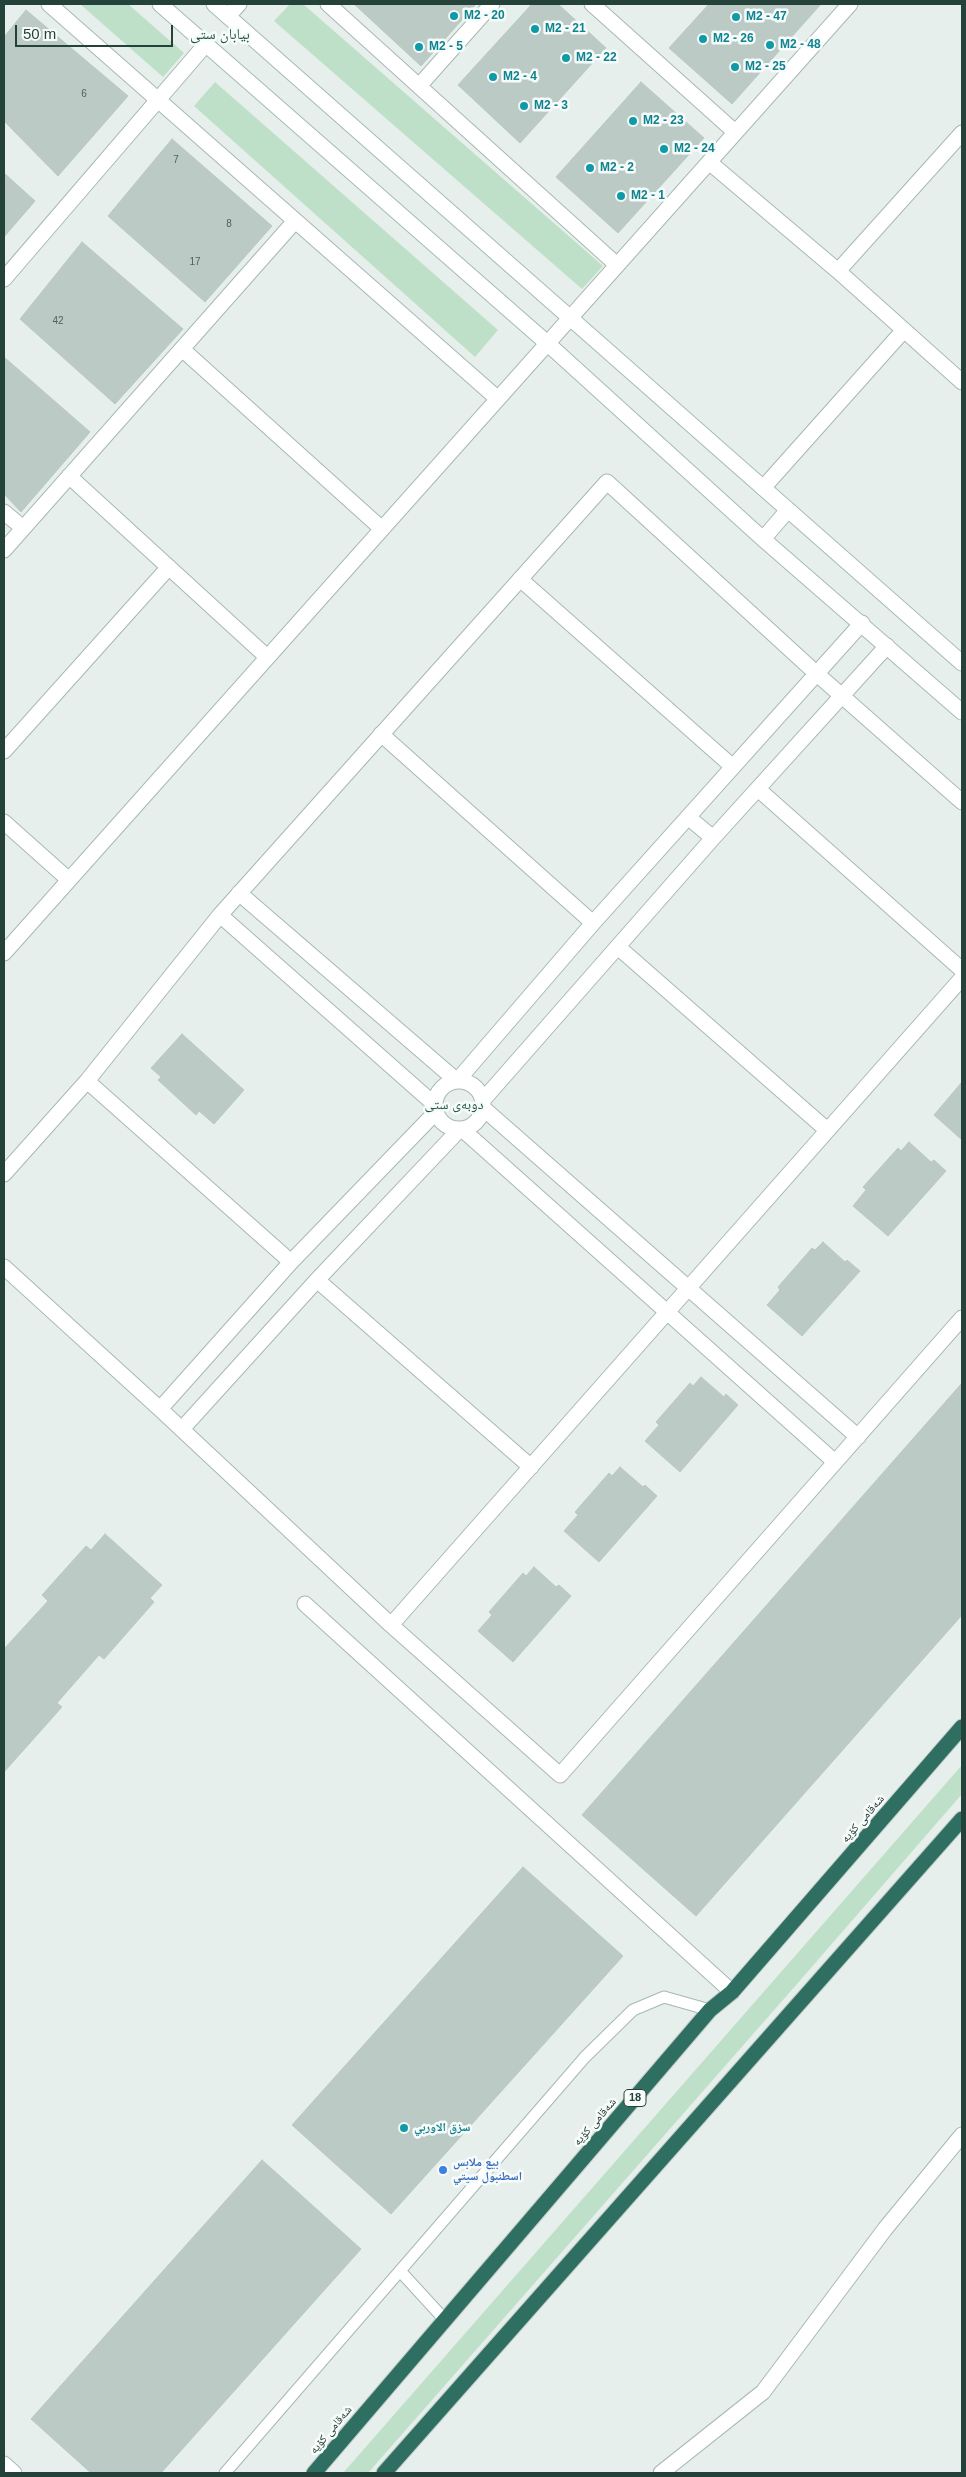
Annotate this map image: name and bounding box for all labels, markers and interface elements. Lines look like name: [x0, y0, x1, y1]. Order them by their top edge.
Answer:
place label: M2 - 20: [464, 9, 505, 23]
marker: M2 - 20: [448, 10, 460, 22]
place label: M2 - 47: [746, 10, 787, 24]
marker: M2 - 47: [730, 11, 742, 23]
scale bar: [18, 15, 175, 47]
place label: M2 - 21: [545, 22, 586, 36]
marker: M2 - 21: [529, 23, 541, 35]
text: 50 m: [23, 25, 56, 42]
district label: بیابان ستی: [190, 26, 250, 44]
place label: M2 - 26: [713, 32, 754, 46]
marker: M2 - 26: [697, 33, 709, 45]
place label: M2 - 48: [780, 38, 821, 52]
marker: M2 - 48: [764, 39, 776, 51]
place label: M2 - 5: [429, 40, 463, 54]
marker: M2 - 5: [413, 41, 425, 53]
place label: M2 - 22: [576, 51, 617, 65]
marker: M2 - 22: [560, 52, 572, 64]
place label: M2 - 25: [745, 60, 786, 74]
marker: M2 - 25: [729, 61, 741, 73]
place label: M2 - 4: [503, 70, 537, 84]
marker: M2 - 4: [487, 71, 499, 83]
house number: 6: [81, 88, 87, 100]
place label: M2 - 3: [534, 99, 568, 113]
marker: M2 - 3: [518, 100, 530, 112]
place label: M2 - 23: [643, 114, 684, 128]
marker: M2 - 23: [627, 115, 639, 127]
place label: M2 - 24: [674, 142, 715, 156]
marker: M2 - 24: [658, 143, 670, 155]
house number: 7: [173, 154, 179, 166]
place label: M2 - 2: [600, 161, 634, 175]
marker: M2 - 2: [584, 162, 596, 174]
place label: M2 - 1: [631, 189, 665, 203]
marker: M2 - 1: [615, 190, 627, 202]
house number: 8: [226, 218, 232, 230]
house number: 17: [189, 256, 201, 268]
house number: 42: [52, 315, 64, 327]
district label: دوبه‌ی ستی: [425, 1097, 483, 1113]
street label: شەقامی کۆیە: [838, 1792, 888, 1846]
road number: 18: [624, 2090, 646, 2106]
street label: شەقامی کۆیە: [570, 2095, 620, 2149]
place label: سزق الاوربي: [414, 2121, 470, 2135]
marker: سزق الاوربي: [398, 2122, 410, 2134]
place label: بيع ملابس اسطنبول سيتي: [453, 2156, 522, 2184]
marker: بيع ملابس اسطنبول سيتي: [437, 2164, 449, 2176]
street label: شەقامی کۆیە: [307, 2403, 355, 2457]

